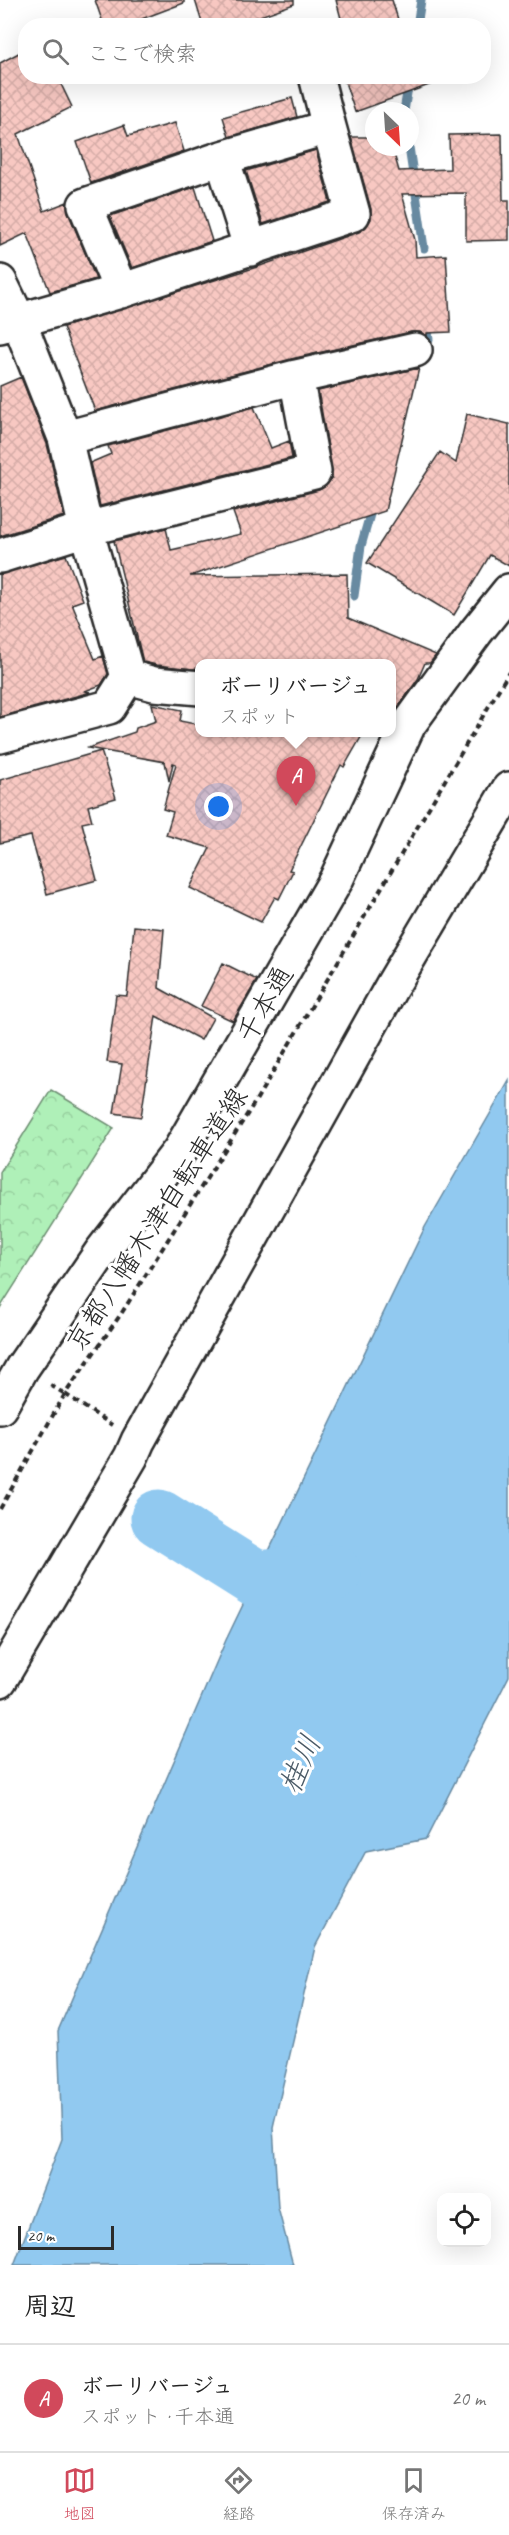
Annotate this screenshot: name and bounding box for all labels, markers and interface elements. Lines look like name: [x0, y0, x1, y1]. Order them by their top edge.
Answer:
search box: [18, 18, 491, 84]
icon: search: [39, 35, 72, 68]
text: ここで検索: [87, 40, 197, 68]
north arrow: [365, 102, 419, 156]
popup: [195, 659, 396, 737]
text: ボーリバージュ: [219, 672, 372, 700]
text: スポット: [219, 704, 299, 729]
pin: A: [276, 756, 316, 806]
your location: [204, 792, 233, 821]
street label: 千本通: [228, 959, 301, 1049]
street label: 京都八幡木津自転車道線: [58, 1081, 255, 1358]
water label: 桂川: [270, 1729, 330, 1799]
map controls: [437, 2193, 491, 2247]
button: locate: [437, 2193, 491, 2247]
scale bar: [18, 2223, 114, 2250]
text: 20 m: [27, 2226, 54, 2246]
text: 周辺: [24, 2290, 76, 2323]
text: ボーリバージュ: [81, 2372, 234, 2400]
text: A: [38, 2386, 49, 2411]
text: 20 m: [451, 2386, 485, 2411]
text: スポット · 千本通: [81, 2404, 234, 2429]
tab: 地図: [63, 2464, 96, 2524]
tab: 経路: [222, 2464, 255, 2524]
tab: 保存済み: [382, 2464, 446, 2524]

